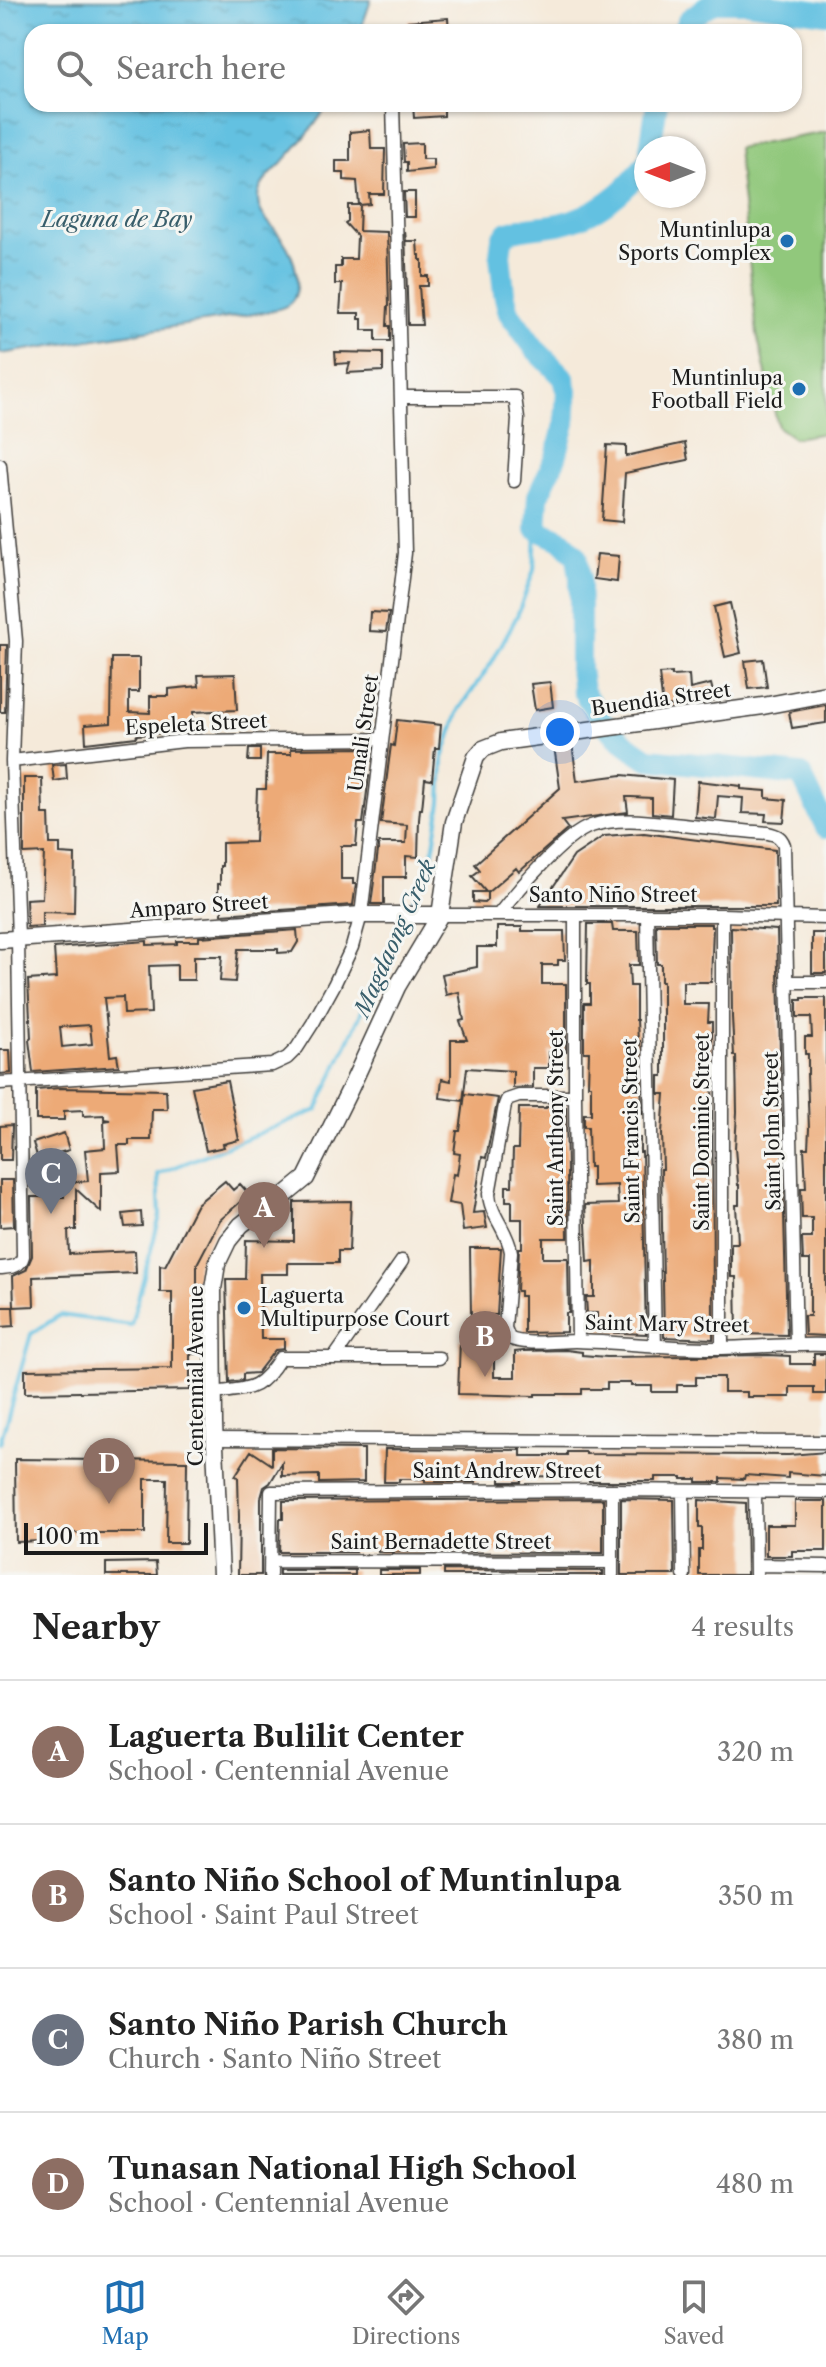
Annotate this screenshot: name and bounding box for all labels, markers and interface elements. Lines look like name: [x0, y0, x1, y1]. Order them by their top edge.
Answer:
search box: [24, 24, 802, 112]
icon: search: [52, 46, 96, 90]
text: Search here: [116, 50, 286, 87]
north arrow: [634, 136, 706, 208]
water label: Laguna de Bay: [39, 206, 193, 233]
place label: Muntinlupa Sports Complex: [618, 218, 771, 265]
marker: Muntinlupa Sports Complex: [778, 232, 796, 250]
place label: Muntinlupa Football Field: [651, 366, 783, 413]
marker: Muntinlupa Football Field: [790, 380, 808, 398]
street label: Umali Street: [343, 673, 383, 793]
street label: Buendia Street: [590, 677, 732, 721]
street label: Espeleta Street: [124, 708, 268, 740]
your location: [540, 712, 580, 752]
water label: Magdaong Creek: [347, 855, 442, 1024]
street label: Santo Niño Street: [529, 883, 697, 907]
street label: Amparo Street: [128, 889, 269, 923]
street label: Saint Anthony Street: [544, 1030, 568, 1226]
street label: Saint Dominic Street: [690, 1033, 714, 1231]
street label: Saint Francis Street: [617, 1038, 645, 1224]
street label: Saint John Street: [759, 1051, 785, 1211]
pin: C: [25, 1148, 77, 1214]
pin: A: [238, 1182, 290, 1248]
place label: Laguerta Multipurpose Court: [260, 1284, 450, 1331]
street label: Centennial Avenue: [184, 1286, 208, 1466]
marker: Laguerta Multipurpose Court: [235, 1299, 253, 1317]
pin: B: [459, 1311, 511, 1377]
street label: Saint Mary Street: [584, 1311, 750, 1337]
pin: D: [83, 1438, 135, 1504]
street label: Saint Andrew Street: [412, 1459, 602, 1483]
scale bar: [24, 1519, 208, 1555]
text: 100 m: [36, 1523, 99, 1550]
street label: Saint Bernadette Street: [331, 1530, 551, 1554]
text: Nearby: [32, 1606, 160, 1648]
text: 4 results: [691, 1611, 794, 1643]
text: Laguerta Bulilit Center: [108, 1718, 464, 1755]
text: A: [48, 1736, 68, 1768]
text: 320 m: [717, 1736, 794, 1768]
text: School · Centennial Avenue: [108, 1755, 449, 1787]
text: Santo Niño School of Muntinlupa: [108, 1862, 621, 1899]
text: B: [48, 1880, 68, 1912]
text: 350 m: [718, 1880, 794, 1912]
text: School · Saint Paul Street: [108, 1899, 419, 1931]
text: Santo Niño Parish Church: [108, 2006, 508, 2043]
text: C: [48, 2024, 68, 2056]
text: 380 m: [717, 2024, 794, 2056]
text: Church · Santo Niño Street: [108, 2043, 441, 2075]
text: Tunasan National High School: [108, 2150, 577, 2187]
text: D: [47, 2168, 69, 2200]
text: 480 m: [716, 2168, 794, 2200]
text: School · Centennial Avenue: [108, 2187, 449, 2219]
tab: Map: [101, 2275, 149, 2350]
tab: Directions: [352, 2275, 460, 2350]
tab: Saved: [663, 2275, 724, 2350]

